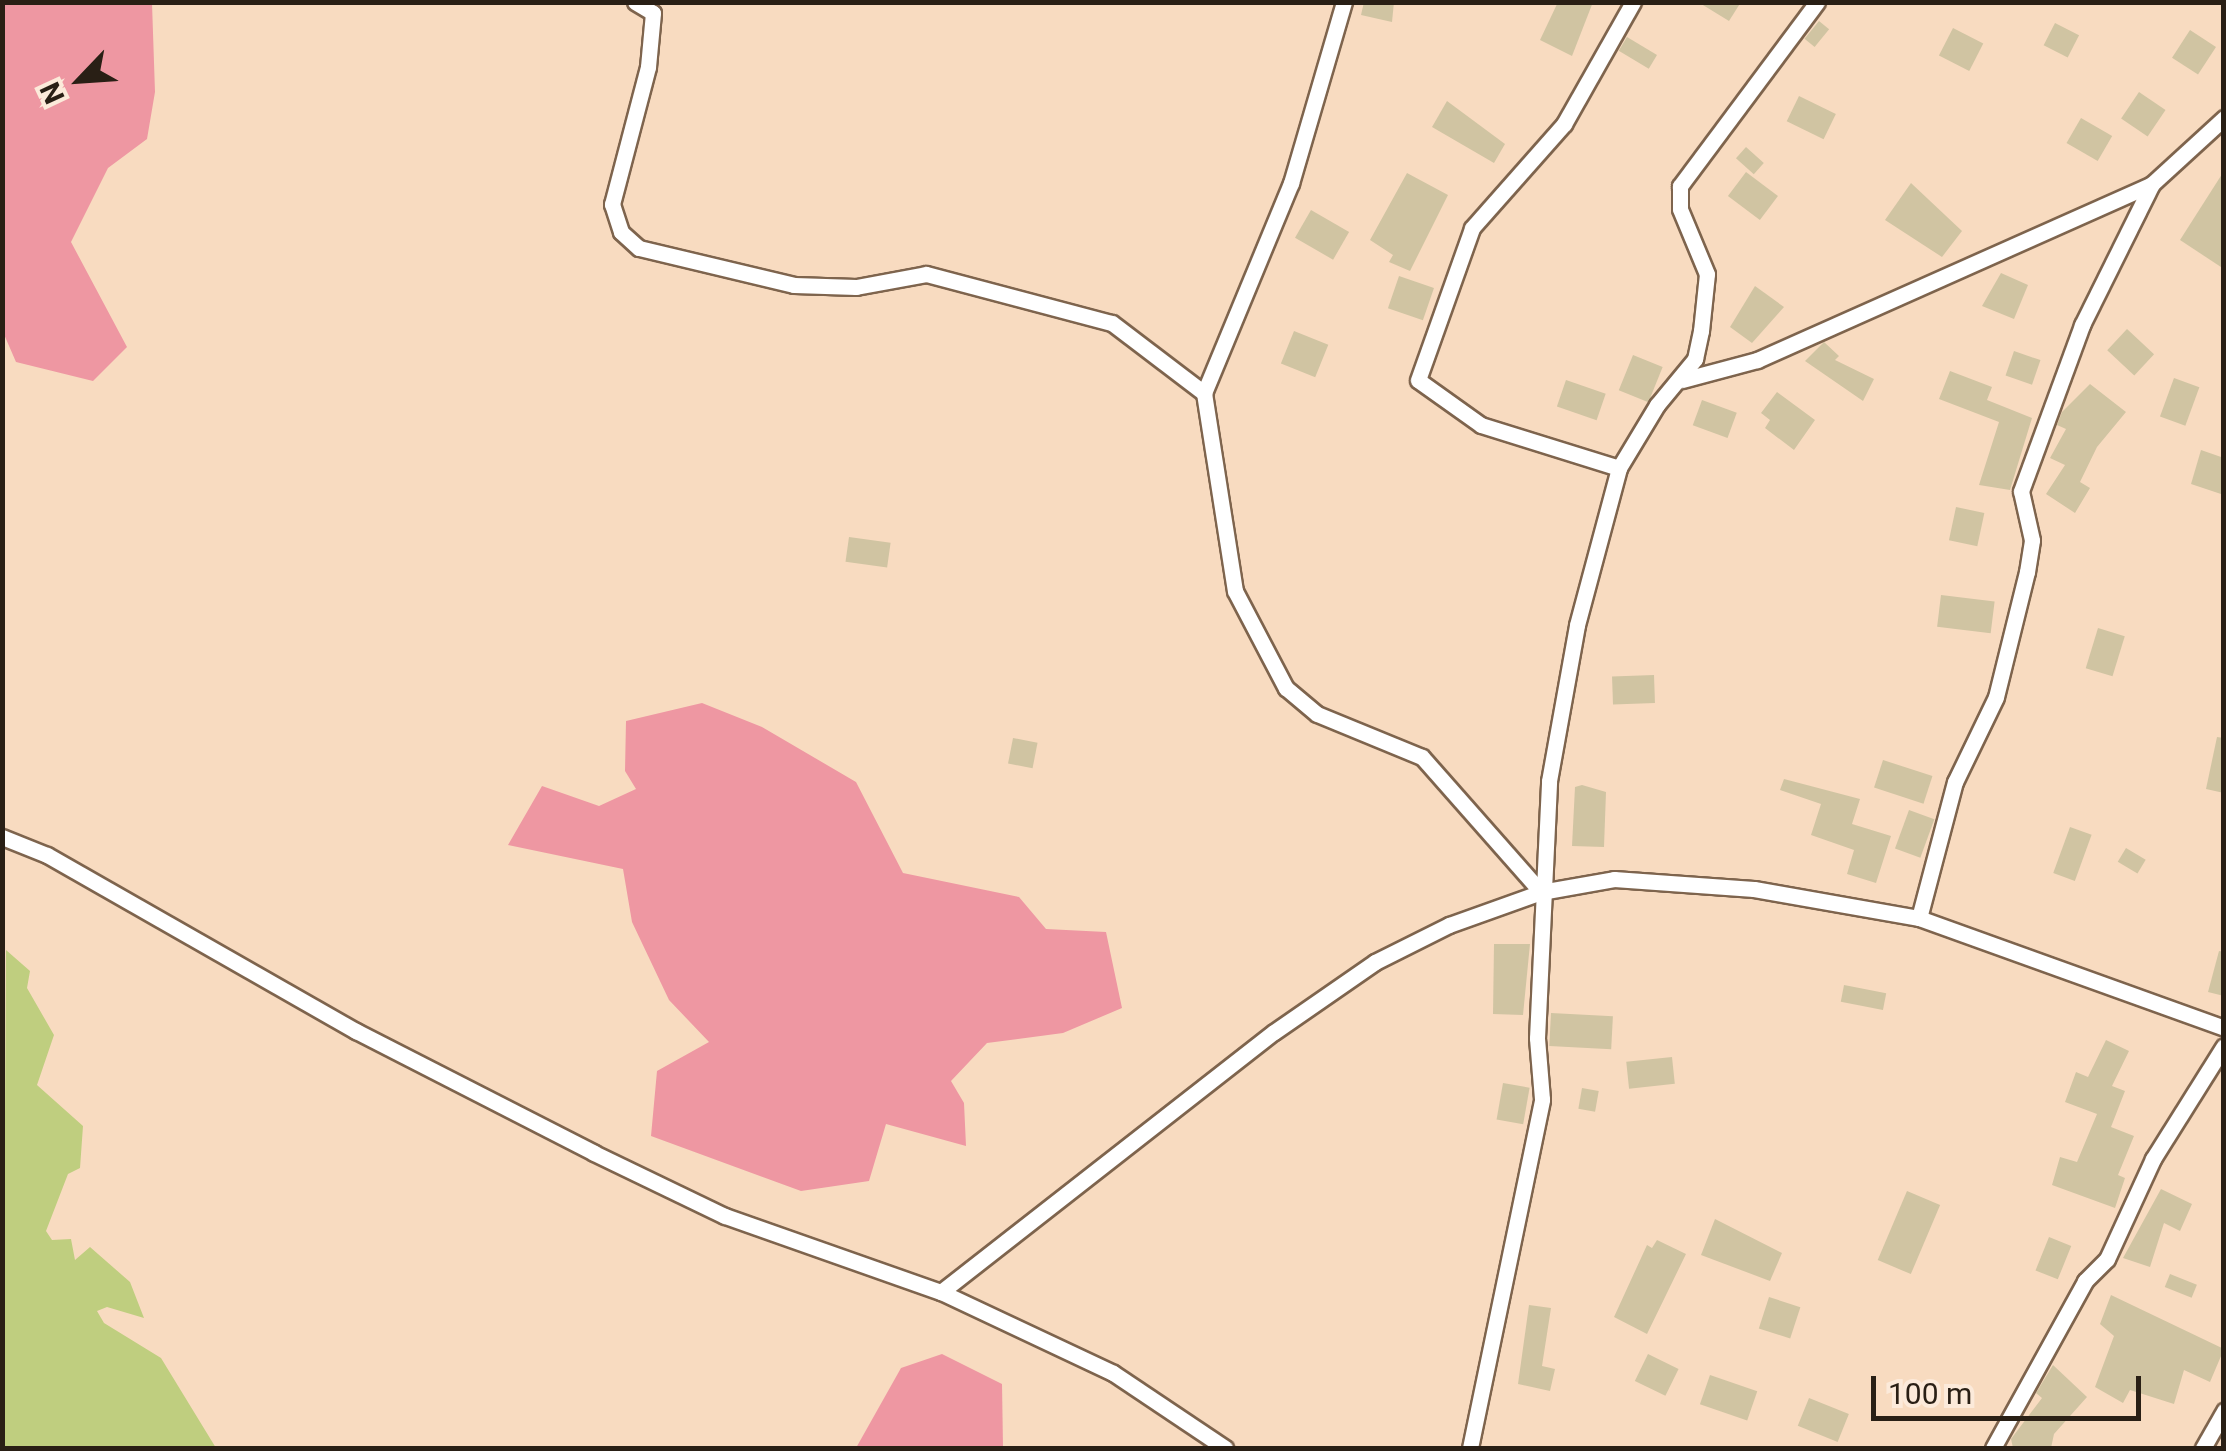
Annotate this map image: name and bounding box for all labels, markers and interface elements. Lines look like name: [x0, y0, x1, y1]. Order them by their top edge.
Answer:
north arrow: [30, 30, 130, 130]
text: N: [33, 77, 71, 109]
scale bar: [1876, 1356, 2146, 1418]
text: 100 m: [1888, 1376, 1972, 1411]

